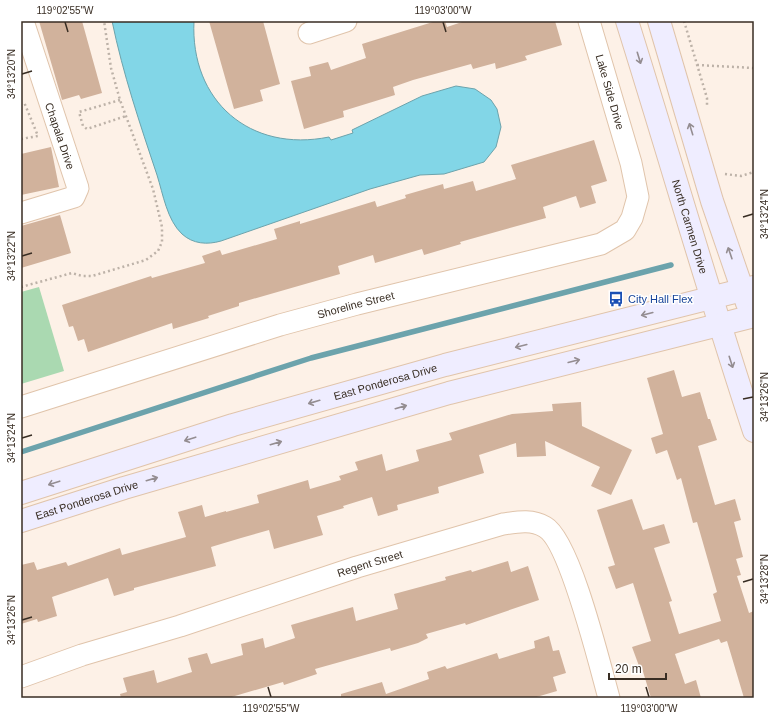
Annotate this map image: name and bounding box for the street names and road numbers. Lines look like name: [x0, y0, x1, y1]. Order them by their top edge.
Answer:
street label: Lake Side Drive: [594, 53, 626, 131]
street label: Chapala Drive: [43, 101, 77, 171]
street label: North Carmen Drive: [670, 178, 710, 275]
street label: Shoreline Street: [316, 289, 395, 321]
street label: East Ponderosa Drive: [332, 362, 439, 402]
street label: East Ponderosa Drive: [34, 478, 140, 522]
street label: Regent Street: [336, 548, 404, 579]

